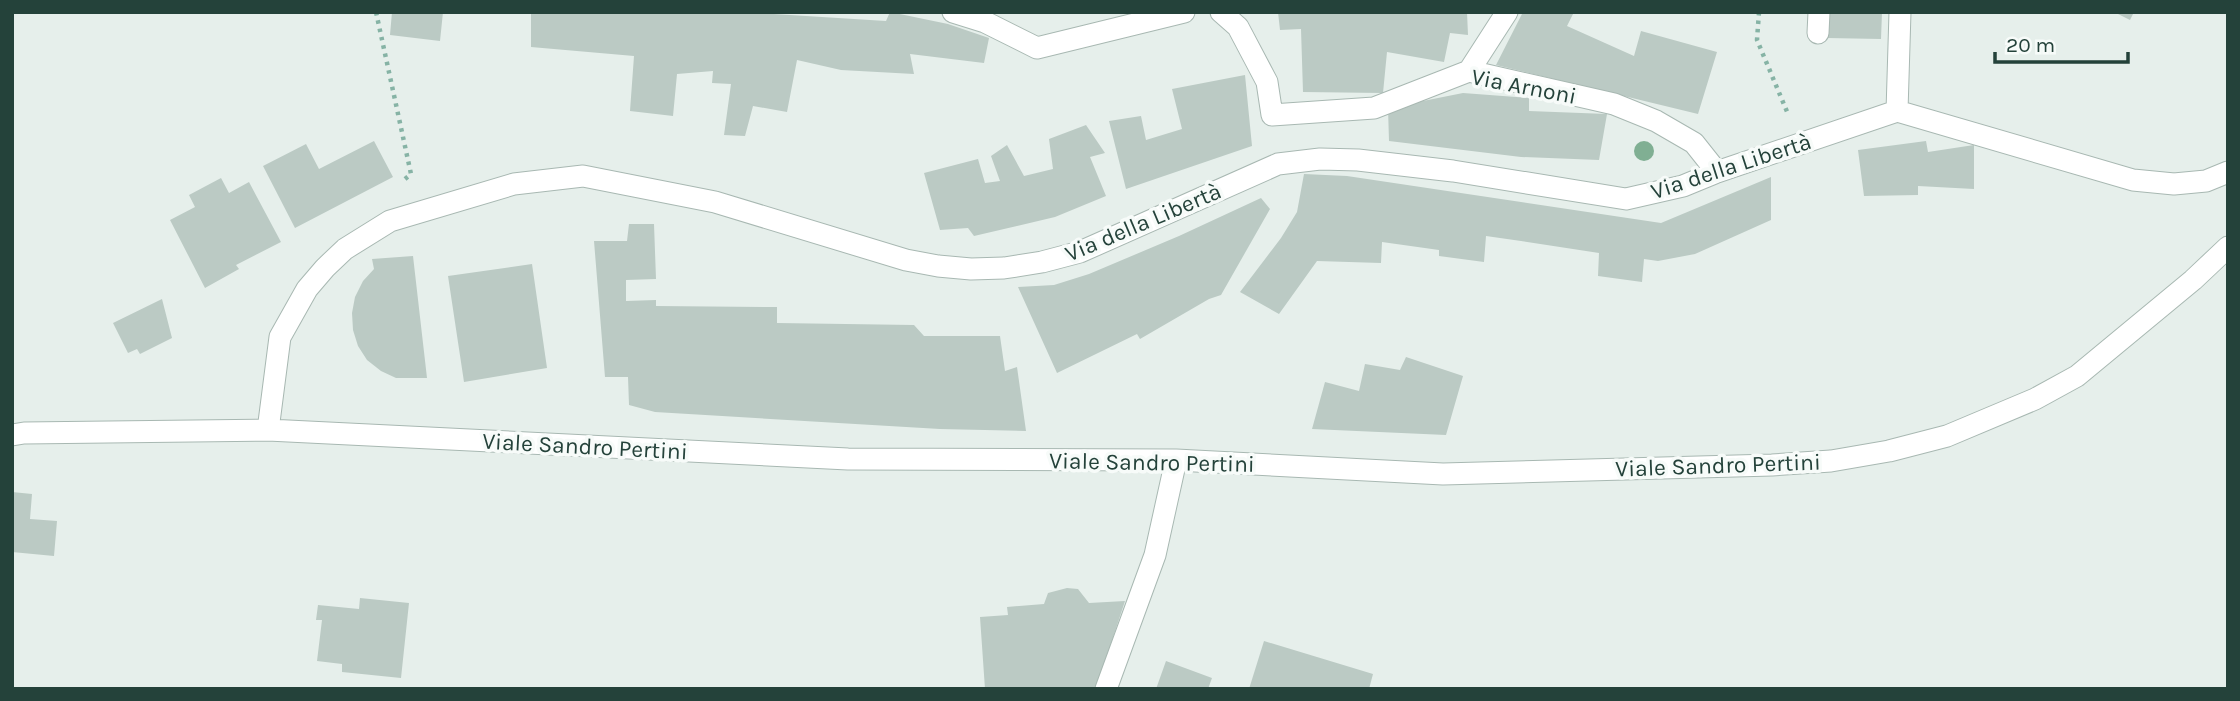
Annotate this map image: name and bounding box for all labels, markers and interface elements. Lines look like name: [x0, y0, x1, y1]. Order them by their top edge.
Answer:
scale bar: [1995, 21, 2128, 65]
text: 20 m: [2006, 33, 2055, 57]
street label: Via Arnoni: [1469, 63, 1579, 110]
street label: Via della Libertà: [1648, 128, 1815, 205]
street label: Via della Libertà: [1061, 177, 1225, 268]
street label: Viale Sandro Pertini: [482, 428, 688, 465]
street label: Viale Sandro Pertini: [1049, 447, 1255, 478]
street label: Viale Sandro Pertini: [1615, 448, 1821, 483]

